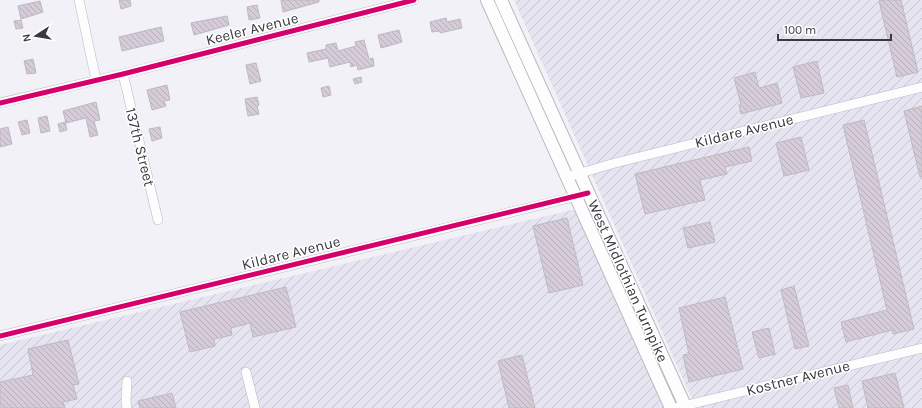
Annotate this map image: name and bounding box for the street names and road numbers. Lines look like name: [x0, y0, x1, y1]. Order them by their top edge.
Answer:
street label: Keeler Avenue: [204, 9, 300, 49]
street label: 137th Street: [122, 106, 159, 188]
street label: Kildare Avenue: [693, 110, 795, 152]
street label: West Midlothian Turnpike: [584, 197, 672, 365]
street label: Kildare Avenue: [240, 232, 342, 274]
street label: Kostner Avenue: [744, 356, 852, 400]

